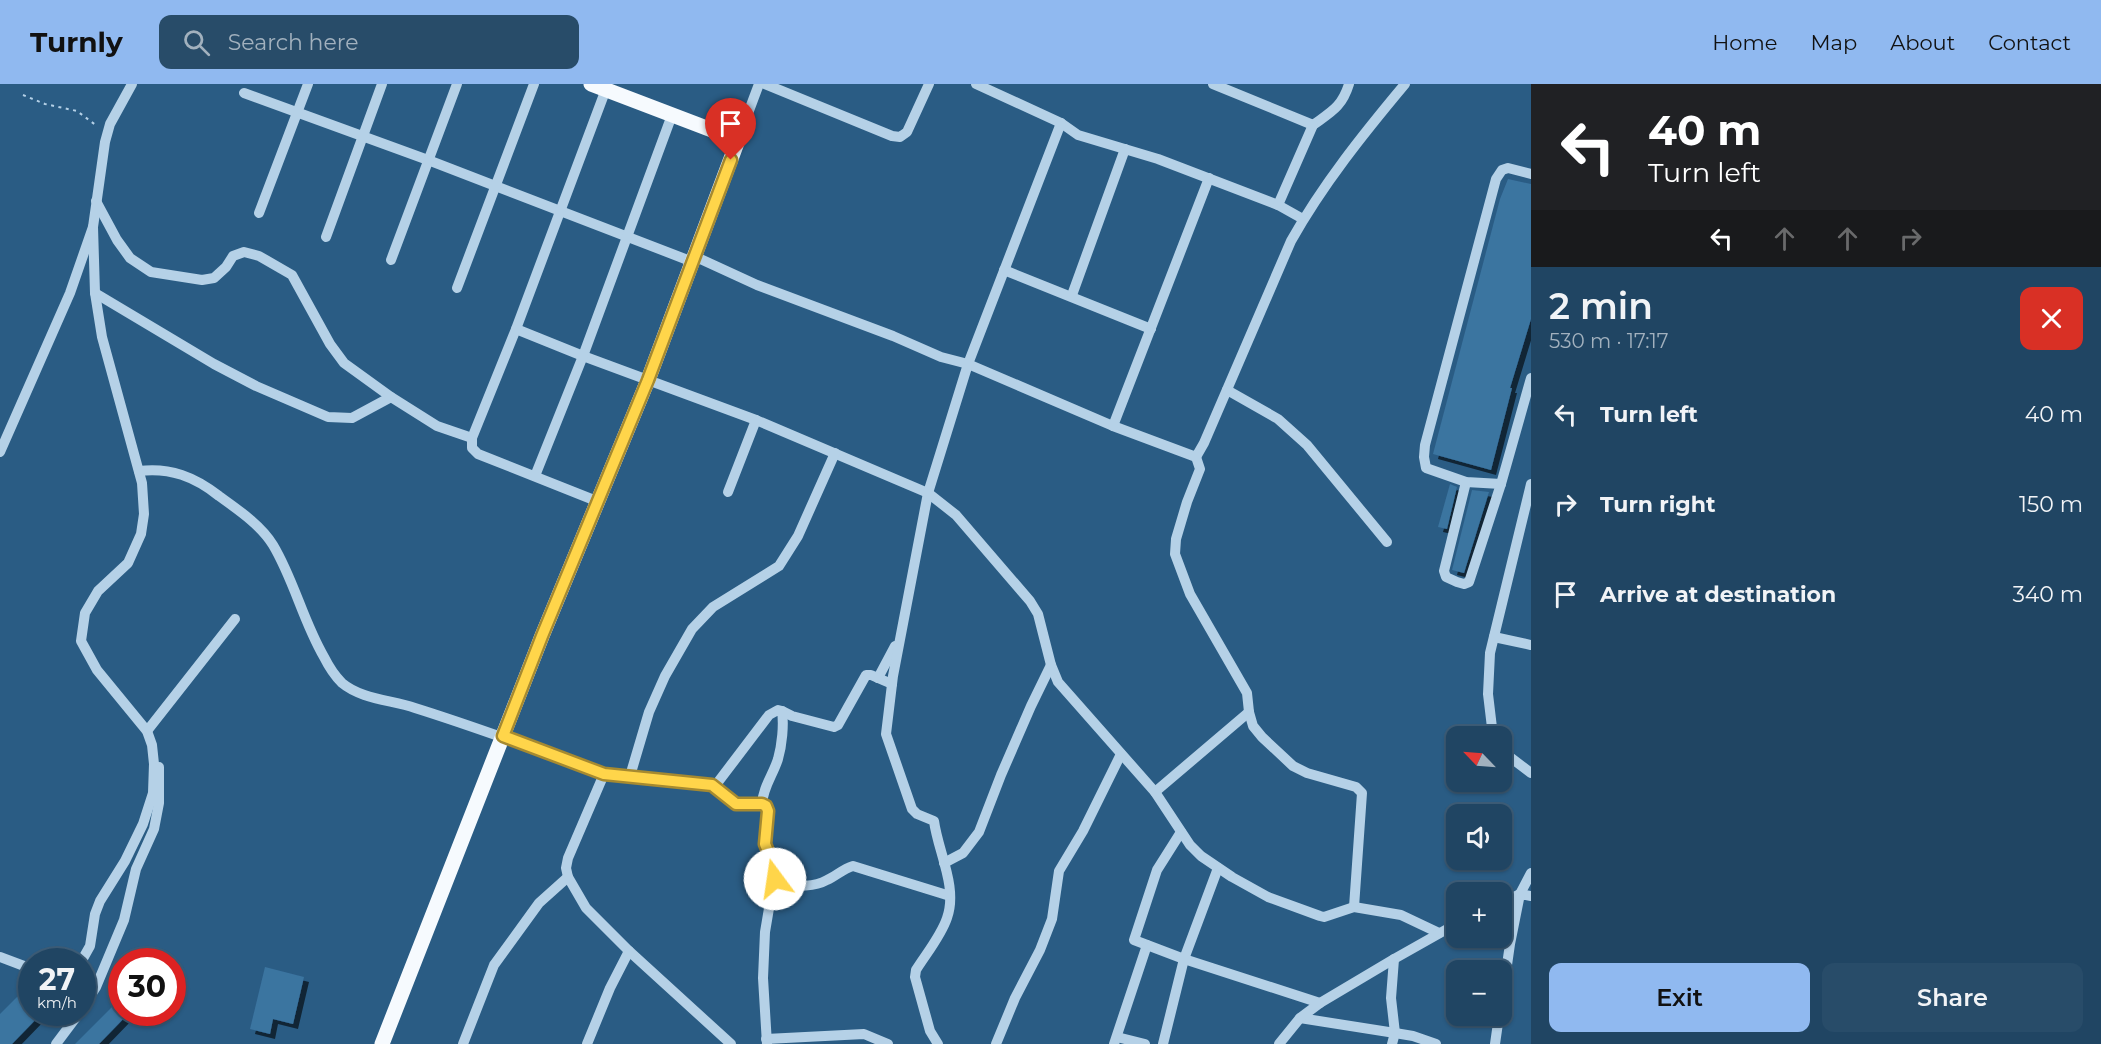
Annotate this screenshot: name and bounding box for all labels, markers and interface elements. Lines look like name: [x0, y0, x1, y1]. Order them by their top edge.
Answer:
search box: [159, 15, 579, 69]
text: Turnly: [30, 25, 123, 59]
icon: search: [180, 26, 213, 59]
text: Search here: [228, 29, 359, 56]
text: Home: [1712, 30, 1777, 55]
text: Map: [1810, 30, 1857, 55]
text: About: [1890, 30, 1955, 55]
text: Contact: [1988, 30, 2071, 55]
pin: [705, 98, 756, 160]
text: 40 m: [1648, 104, 1761, 156]
icon: arrive: [714, 107, 747, 140]
icon: left: [1549, 108, 1627, 186]
text: Turn left: [1648, 156, 1761, 189]
icon: left: [1705, 222, 1738, 255]
icon: ahead: [1768, 222, 1801, 255]
icon: ahead: [1831, 222, 1864, 255]
icon: right: [1894, 222, 1927, 255]
text: 2 min: [1549, 284, 1653, 328]
button: close: [2020, 287, 2083, 350]
text: 530 m · 17:17: [1549, 329, 1669, 353]
icon: left: [1549, 398, 1582, 431]
text: Turn left: [1600, 401, 1698, 428]
text: 40 m: [2025, 401, 2083, 428]
icon: right: [1549, 488, 1582, 521]
text: Turn right: [1600, 491, 1715, 518]
text: 150 m: [2019, 491, 2083, 518]
icon: arrive: [1549, 578, 1582, 611]
text: Arrive at destination: [1600, 581, 1836, 608]
text: 340 m: [2012, 581, 2083, 608]
north arrow: [1446, 726, 1512, 792]
map controls: [1446, 726, 1512, 1026]
button: sound: [1446, 804, 1512, 870]
position arrow: [743, 847, 807, 911]
button: +: [1446, 882, 1512, 948]
speed limit sign: 30: [108, 948, 186, 1026]
button: −: [1446, 960, 1512, 1026]
text: 27: [39, 961, 75, 998]
button: Exit: [1549, 963, 1810, 1032]
button: Share: [1822, 963, 2083, 1032]
text: km/h: [37, 993, 77, 1012]

